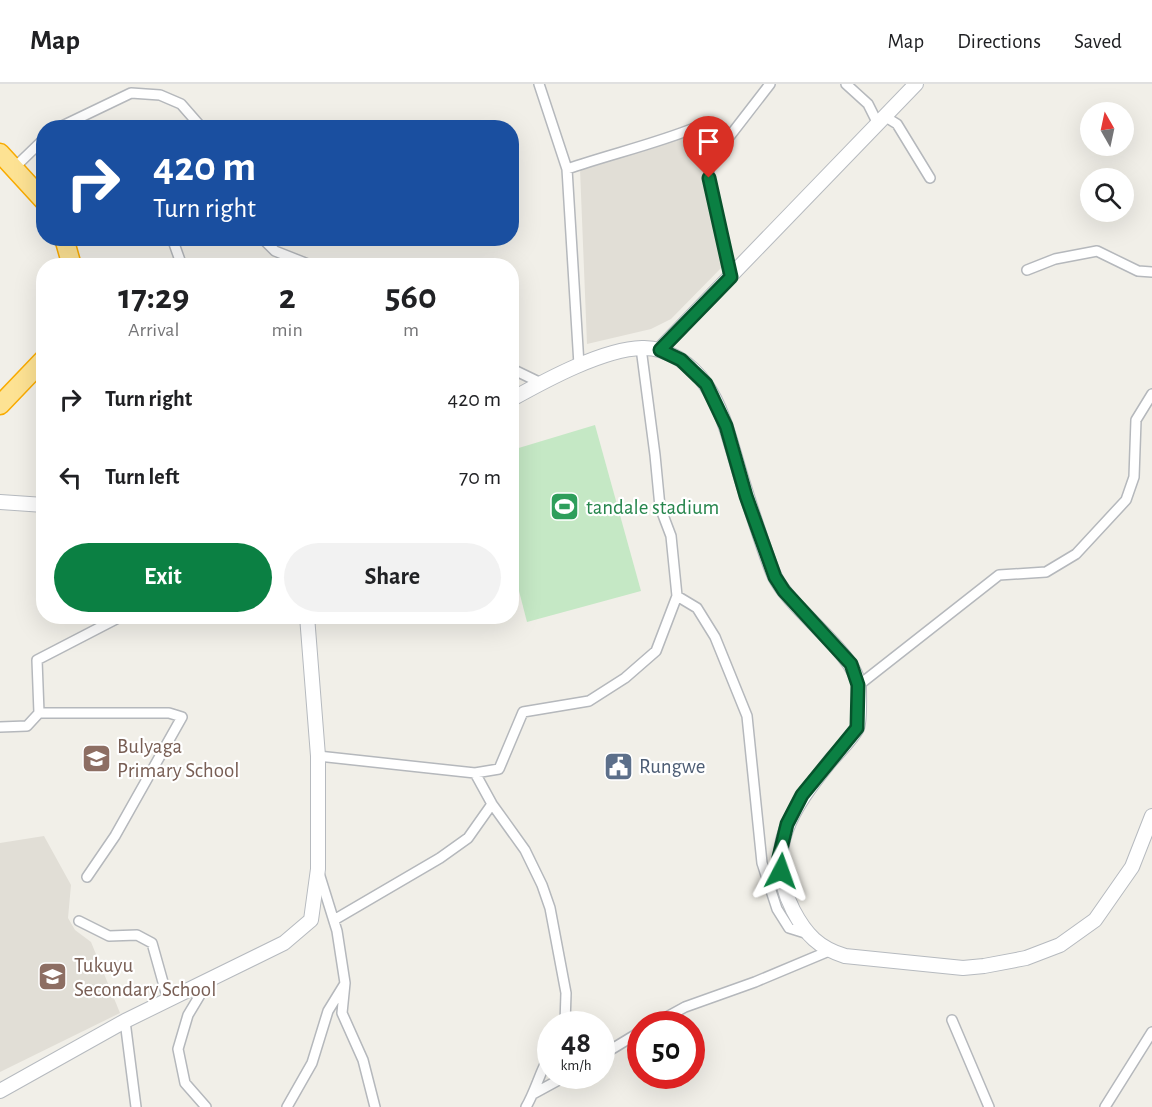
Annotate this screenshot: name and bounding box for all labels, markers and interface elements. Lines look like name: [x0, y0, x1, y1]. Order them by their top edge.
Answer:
text: Map: [30, 27, 80, 55]
text: Map: [888, 31, 924, 52]
text: Directions: [957, 31, 1041, 52]
text: Saved: [1074, 31, 1122, 52]
north arrow: [1080, 102, 1134, 156]
map controls: [1080, 102, 1134, 222]
pin: [683, 116, 734, 178]
icon: arrive: [692, 125, 725, 158]
icon: right: [54, 144, 132, 222]
text: 420 m: [153, 146, 256, 188]
button: search: [1080, 168, 1134, 222]
text: Turn right: [153, 195, 256, 222]
text: 17:29: [118, 279, 189, 315]
text: 2: [279, 279, 296, 315]
text: 560: [385, 279, 437, 315]
text: Arrival: [128, 320, 180, 340]
text: min: [272, 320, 303, 340]
text: m: [403, 320, 419, 340]
icon: right: [54, 383, 87, 416]
text: Turn right: [105, 388, 192, 410]
text: 420 m: [448, 388, 501, 410]
icon: left: [54, 461, 87, 494]
text: Turn left: [105, 466, 179, 488]
text: 70 m: [459, 466, 501, 488]
sports icon: tandale stadium: [549, 491, 581, 523]
place label: tandale stadium: [586, 497, 719, 518]
button: Exit: [54, 543, 272, 612]
button: Share: [284, 543, 501, 612]
place label: Bulyaga Primary School: [117, 736, 240, 781]
school or university icon: Bulyaga Primary School: [80, 742, 112, 774]
public building icon: Rungwe: [602, 750, 634, 782]
place label: Rungwe: [639, 756, 705, 777]
position arrow: [749, 839, 813, 903]
place label: Tukuyu Secondary School: [74, 955, 216, 1000]
school or university icon: Tukuyu Secondary School: [37, 961, 69, 993]
speed limit sign: 50: [627, 1011, 705, 1089]
text: 48: [561, 1028, 591, 1058]
text: km/h: [561, 1058, 591, 1073]

